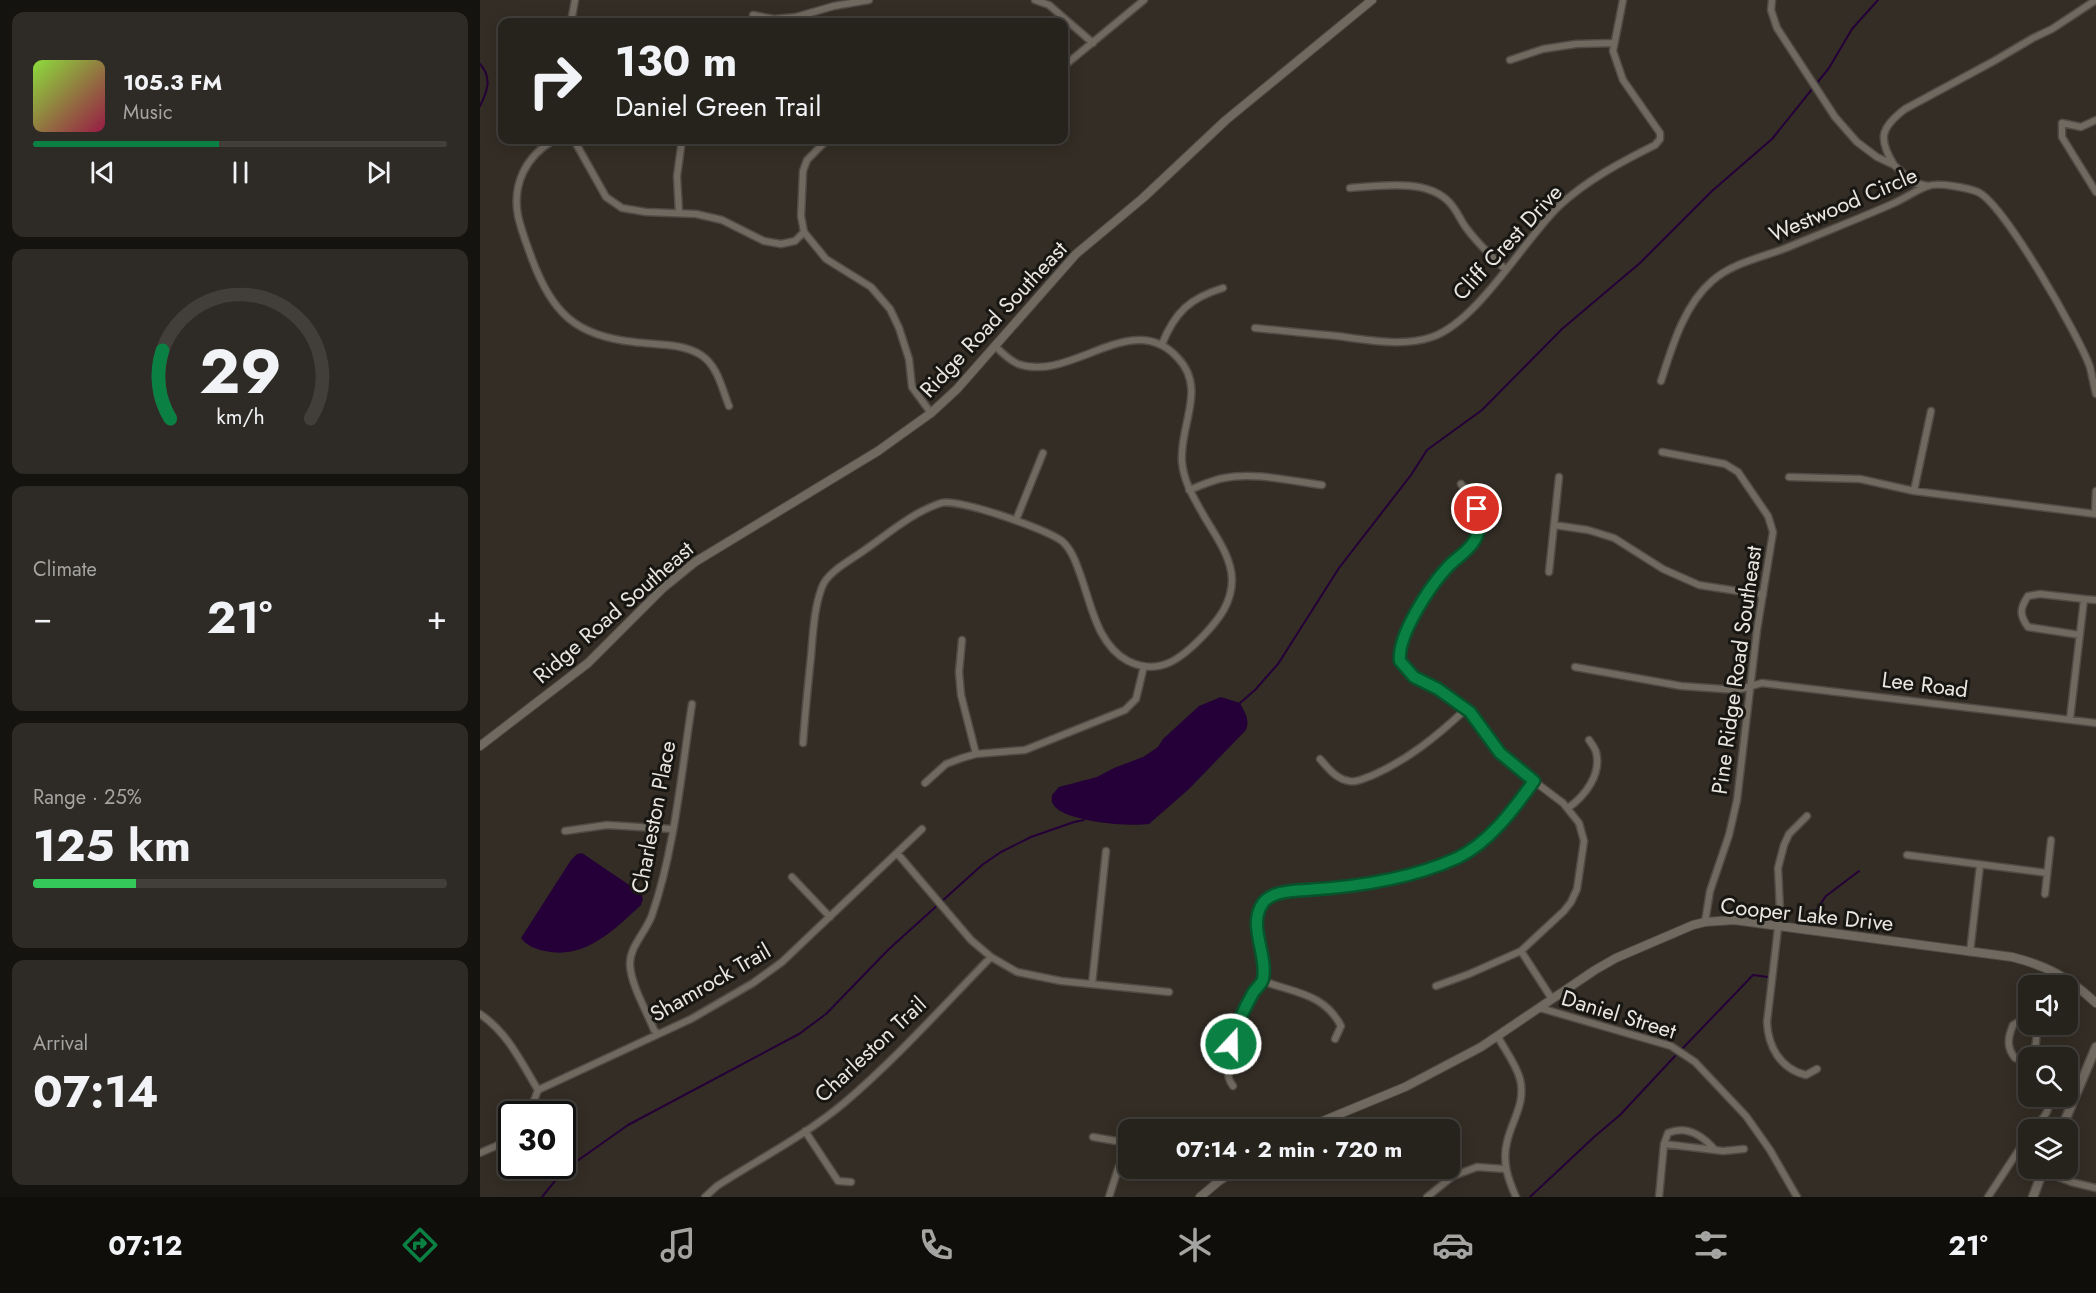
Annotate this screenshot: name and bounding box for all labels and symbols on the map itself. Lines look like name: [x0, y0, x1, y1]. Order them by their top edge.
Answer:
street label: Westwood Circle: [1764, 158, 1922, 250]
street label: Cliff Crest Drive: [1445, 177, 1569, 307]
street label: Ridge Road Southeast: [912, 233, 1075, 404]
pin: [1451, 483, 1502, 534]
street label: Ridge Road Southeast: [526, 533, 701, 691]
street label: Pine Ridge Road Southeast: [1703, 543, 1769, 796]
street label: Lee Road: [1880, 663, 1970, 705]
street label: Charleston Place: [623, 738, 683, 896]
street label: Cooper Lake Drive: [1719, 889, 1895, 939]
street label: Shamrock Trail: [644, 934, 776, 1030]
street label: Daniel Street: [1558, 981, 1681, 1047]
street label: Charleston Trail: [807, 989, 933, 1109]
position arrow: [1199, 1012, 1263, 1076]
speed limit sign: 30: [498, 1101, 576, 1179]

